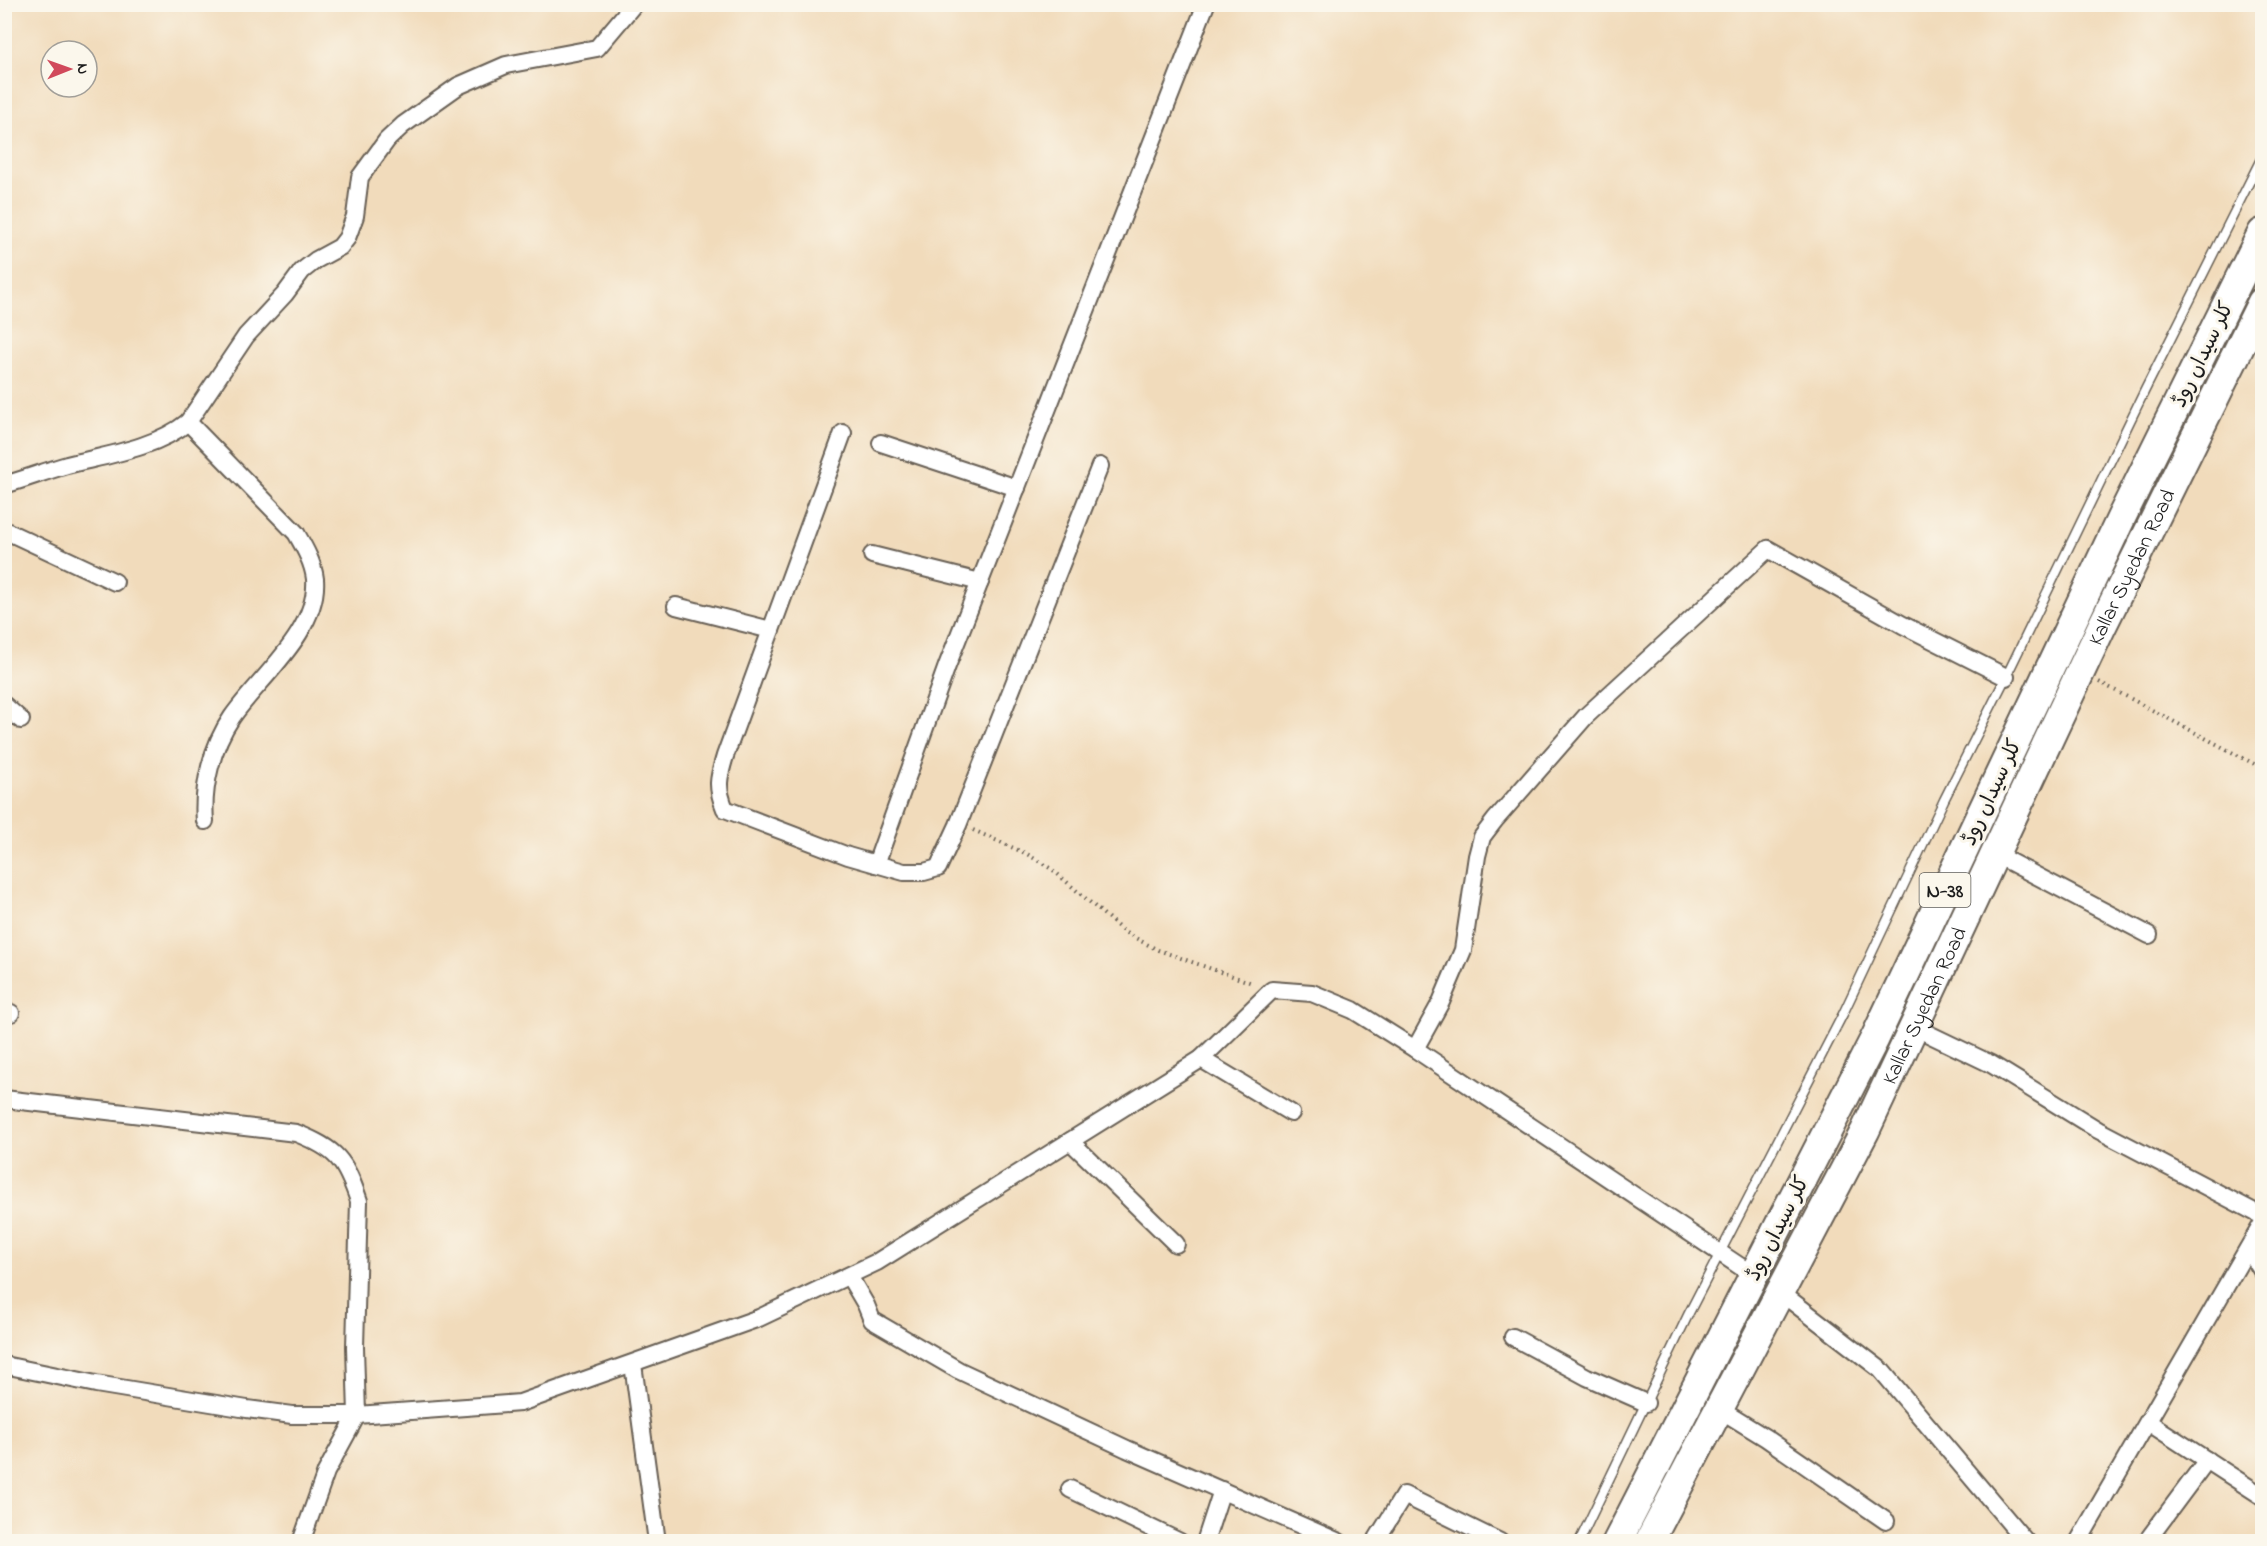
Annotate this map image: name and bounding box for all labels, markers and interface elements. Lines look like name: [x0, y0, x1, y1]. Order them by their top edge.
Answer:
north arrow: [39, 39, 99, 99]
text: N: [70, 63, 94, 75]
street label: کلر سیداں روڈ: [2165, 297, 2242, 413]
street label: Kallar Syedan Road: [2082, 484, 2184, 651]
street label: کلر سیداں روڈ: [1955, 735, 2031, 851]
road number: N-38: [1920, 873, 1970, 907]
street label: Kallar Syedan Road: [1876, 922, 1976, 1090]
street label: کلر سیداں روڈ: [1739, 1171, 1818, 1287]

